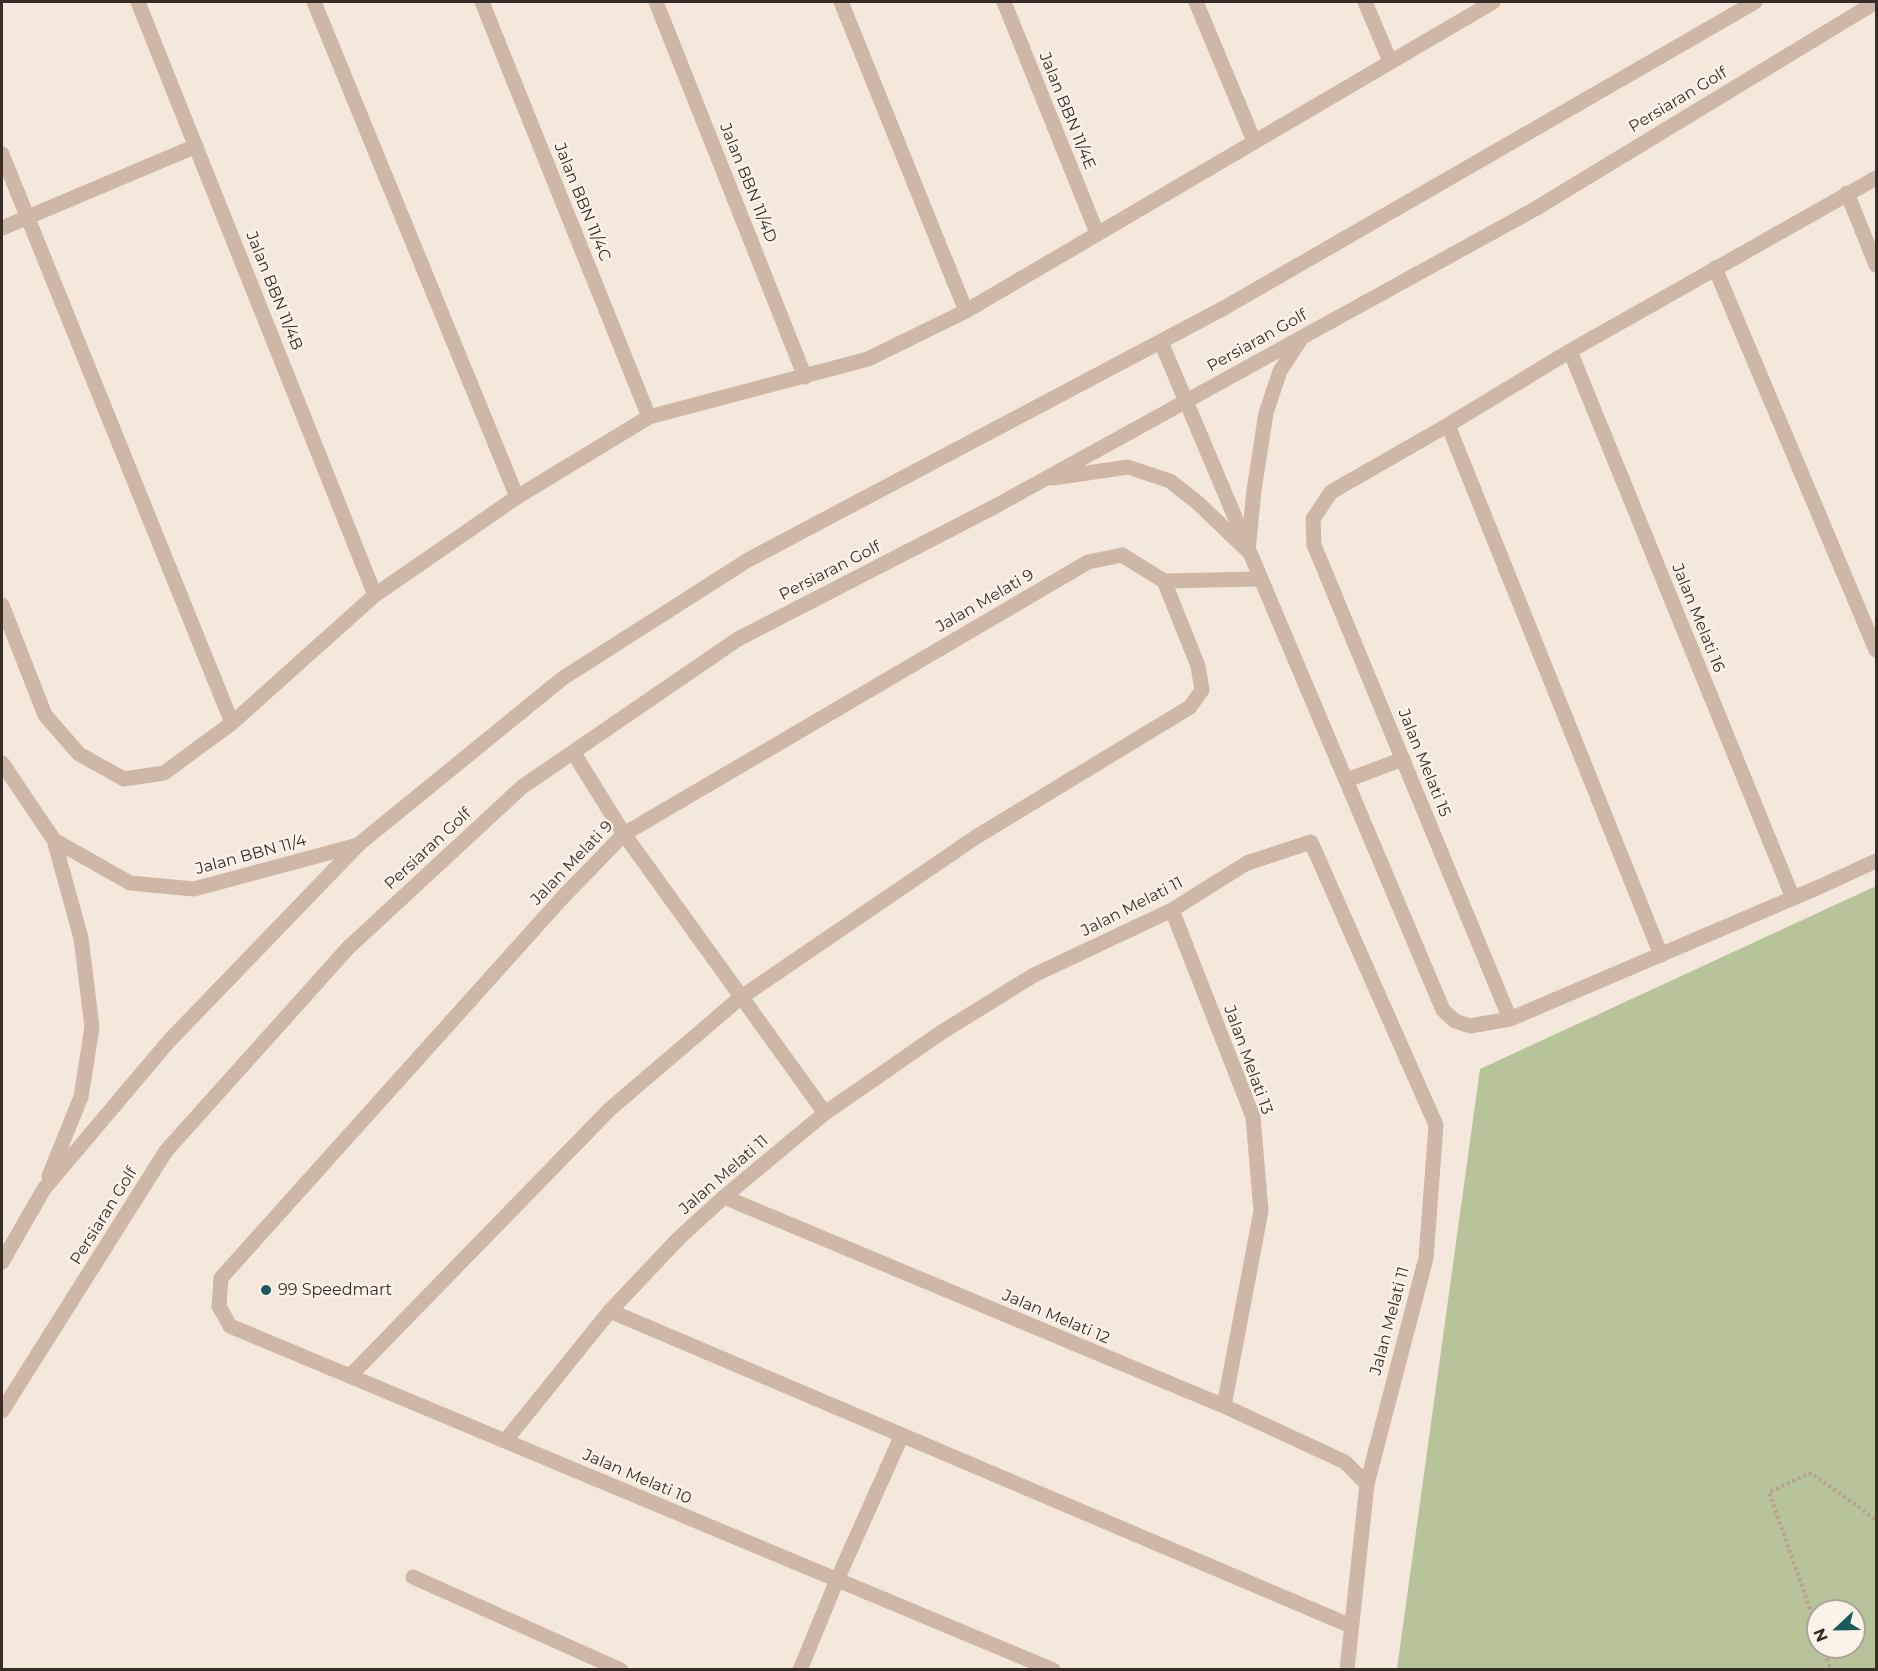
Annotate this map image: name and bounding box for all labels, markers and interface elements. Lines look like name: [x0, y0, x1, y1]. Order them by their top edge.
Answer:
street label: Jalan BBN 11/4E: [1035, 50, 1099, 172]
street label: Persiaran Golf: [1625, 63, 1731, 137]
street label: Jalan BBN 11/4D: [715, 120, 781, 246]
street label: Jalan BBN 11/4C: [550, 140, 614, 264]
street label: Jalan BBN 11/4B: [241, 229, 307, 353]
street label: Persiaran Golf: [1204, 306, 1310, 376]
street label: Persiaran Golf: [776, 537, 884, 605]
street label: Jalan Melati 16: [1667, 561, 1729, 675]
street label: Jalan Melati 9: [933, 565, 1037, 637]
street label: Jalan Melati 15: [1394, 706, 1454, 820]
street label: Persiaran Golf: [381, 804, 475, 894]
street label: Jalan Melati 9: [527, 817, 617, 909]
street label: Jalan BBN 11/4: [193, 831, 309, 879]
street label: Jalan Melati 11: [1078, 873, 1186, 941]
street label: Jalan Melati 13: [1219, 1003, 1277, 1117]
street label: Jalan Melati 11: [676, 1131, 772, 1219]
street label: Persiaran Golf: [66, 1164, 142, 1268]
street label: Jalan Melati 11: [1366, 1265, 1414, 1377]
place label: 99 Speedmart: [278, 1280, 392, 1300]
marker: 99 Speedmart: [259, 1283, 273, 1297]
street label: Jalan Melati 12: [999, 1286, 1113, 1348]
street label: Jalan Melati 10: [580, 1445, 694, 1509]
north arrow: [1806, 1599, 1866, 1659]
text: N: [1809, 1626, 1832, 1645]

